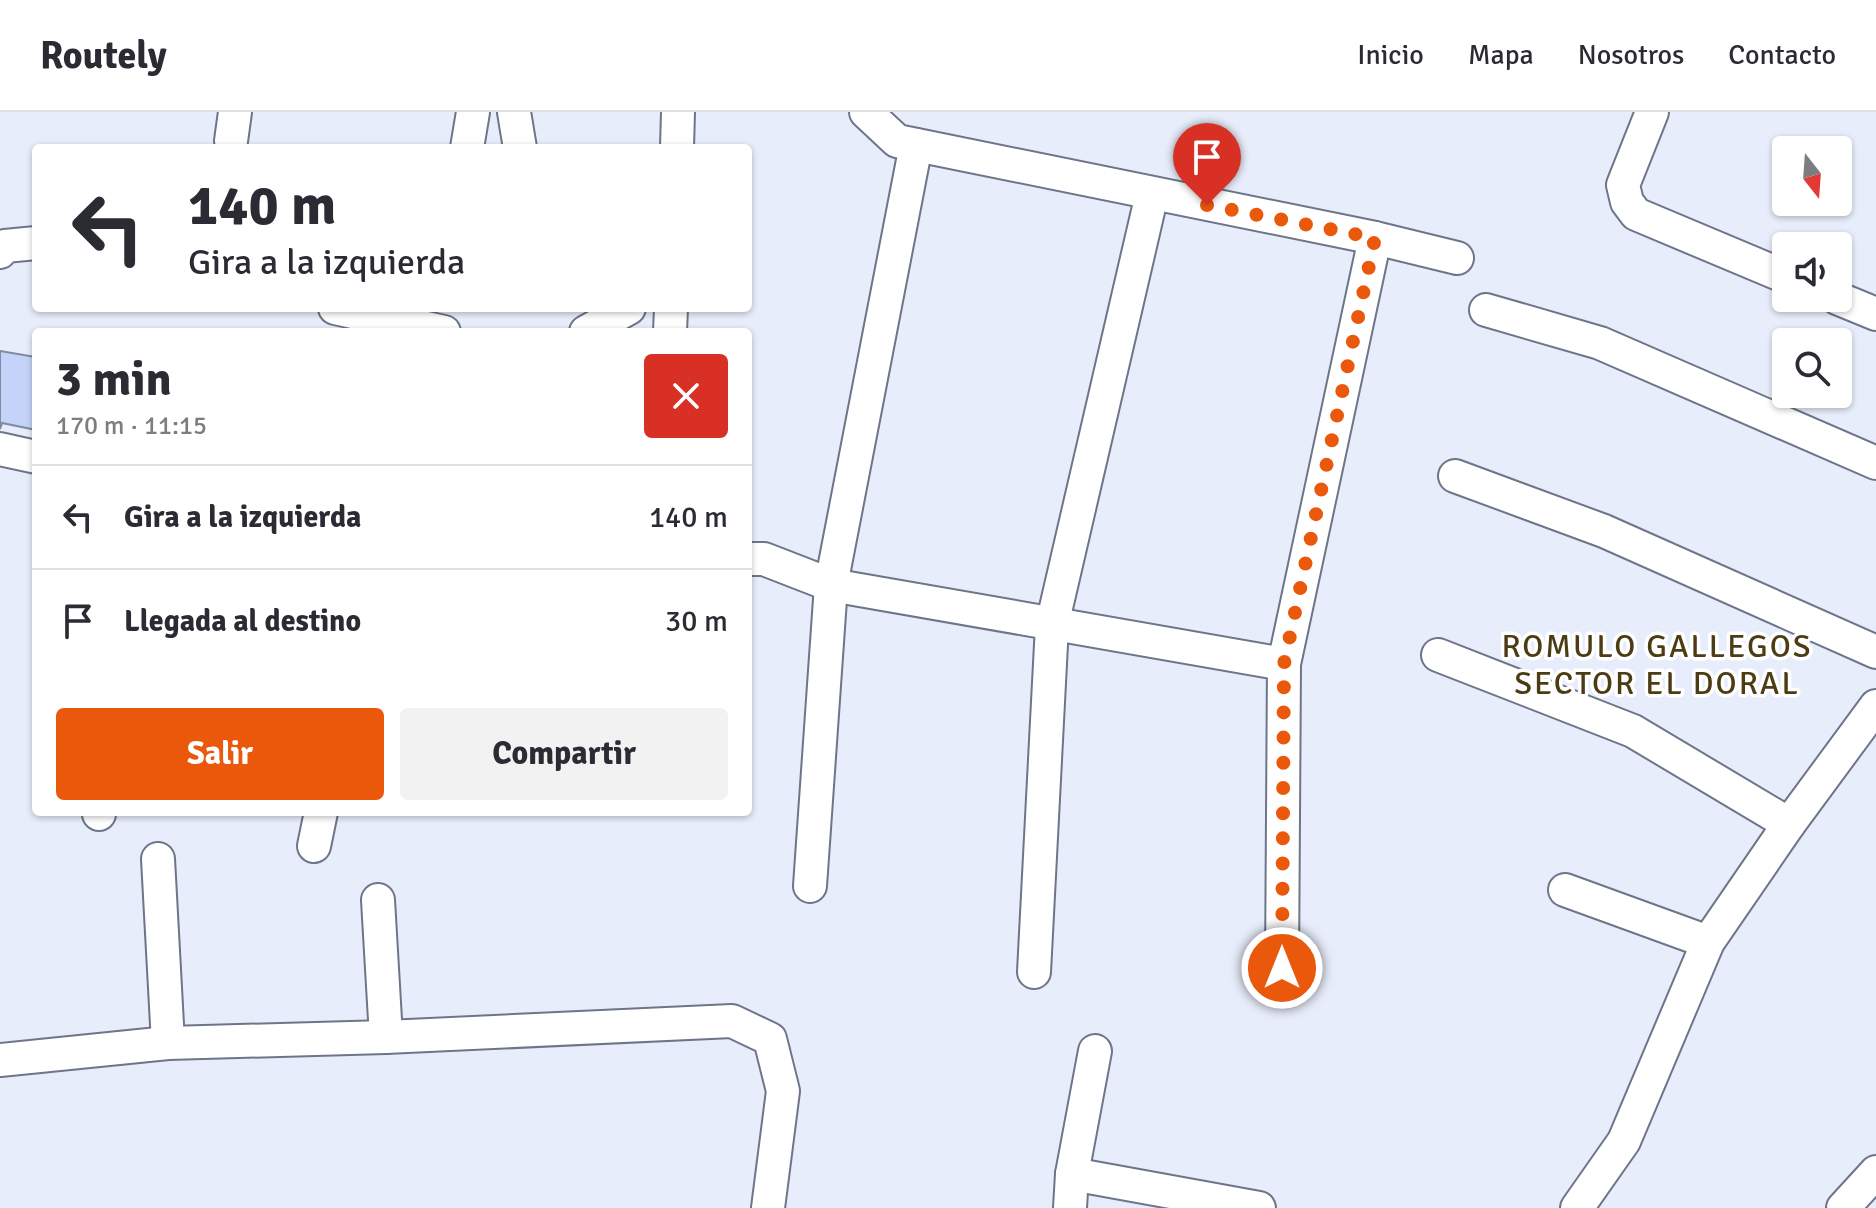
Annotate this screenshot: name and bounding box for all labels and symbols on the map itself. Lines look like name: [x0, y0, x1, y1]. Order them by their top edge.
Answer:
pin: [1173, 123, 1241, 205]
north arrow: [1772, 136, 1852, 216]
district label: ROMULO GALLEGOS SECTOR EL DORAL: [1501, 627, 1813, 703]
position arrow: [1240, 926, 1324, 1010]

